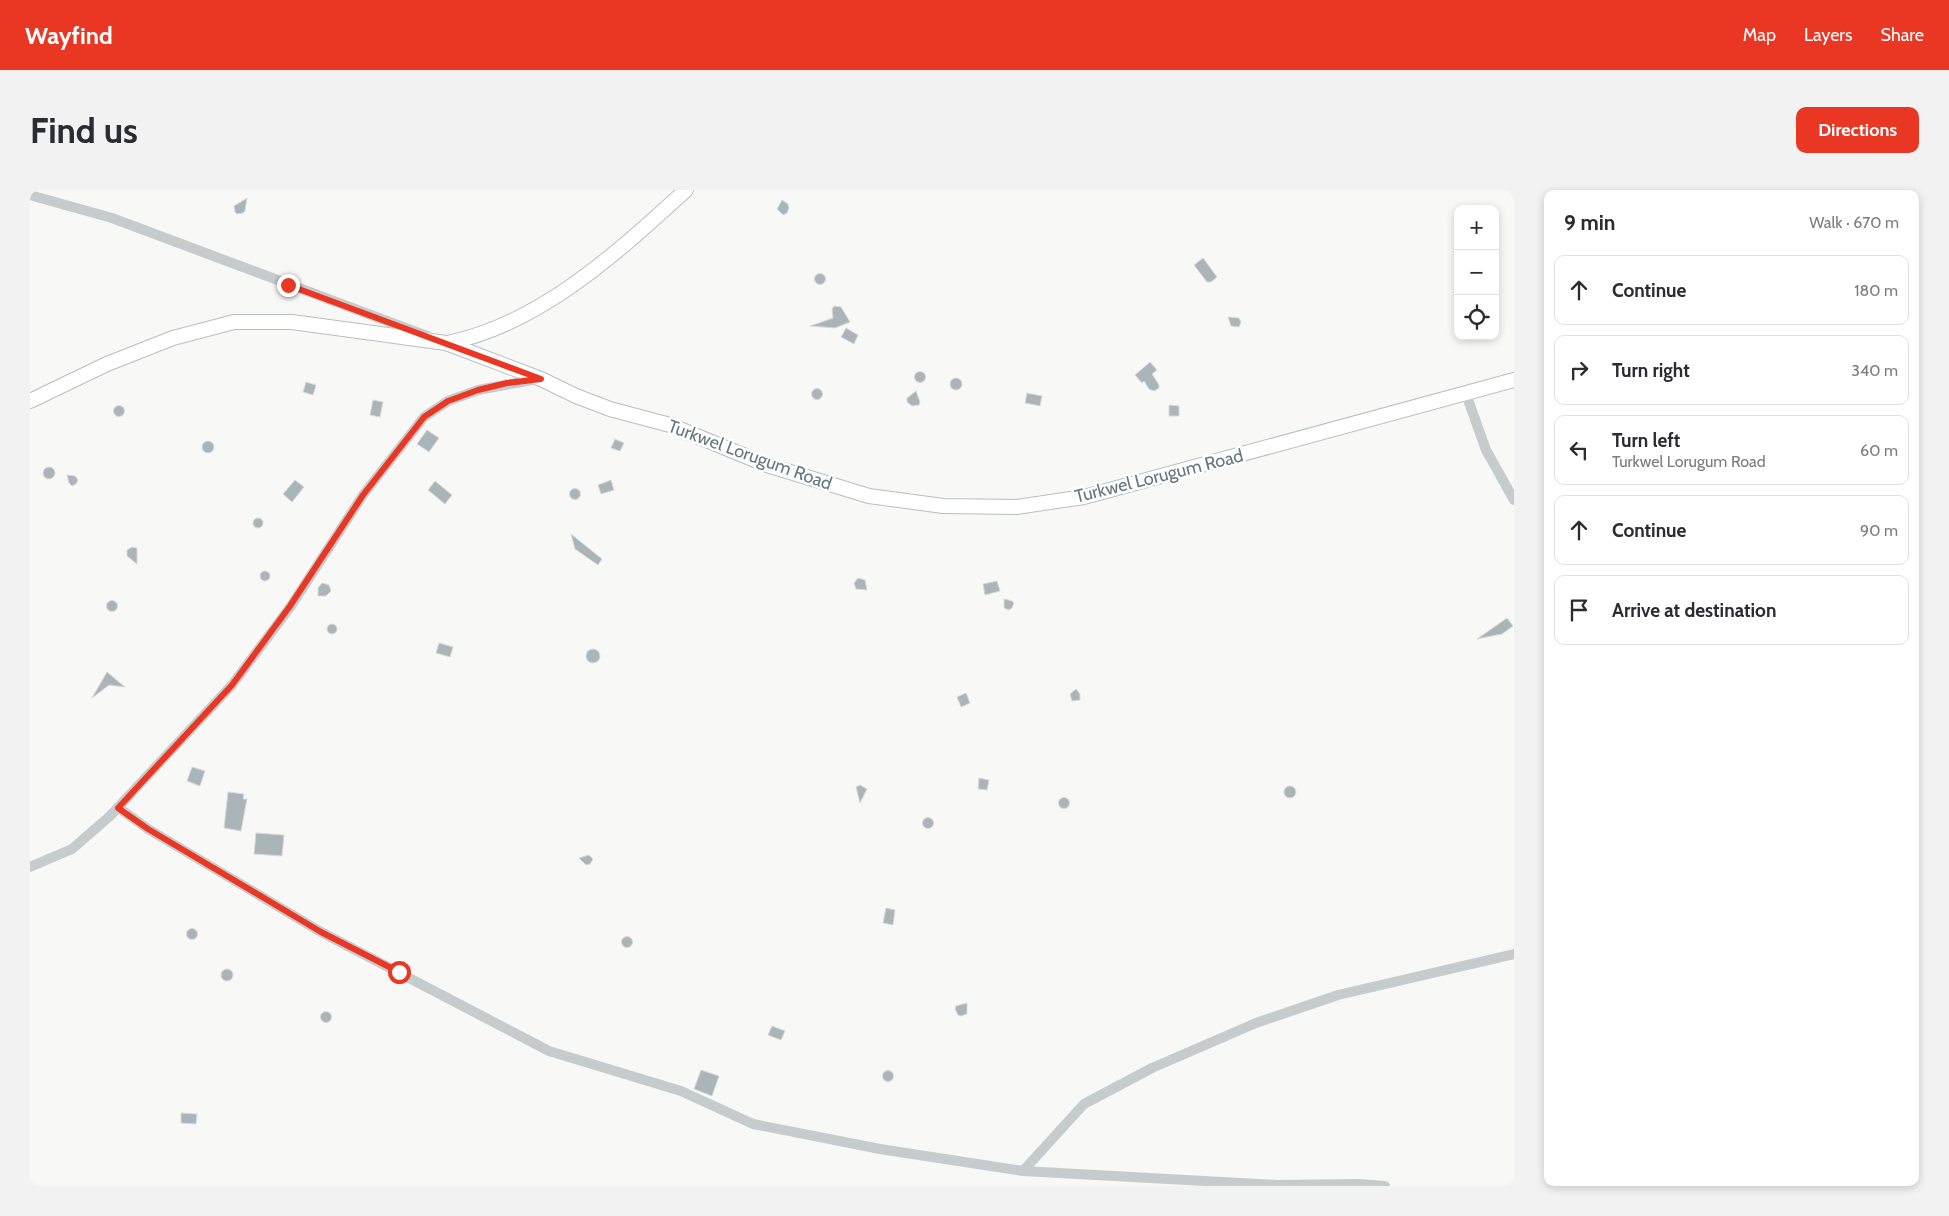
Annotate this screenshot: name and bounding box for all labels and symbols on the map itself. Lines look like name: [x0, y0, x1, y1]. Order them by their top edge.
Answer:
route end: [277, 274, 300, 297]
street label: Turkwel Lorugum Road: [665, 415, 835, 495]
street label: Turkwel Lorugum Road: [1072, 444, 1246, 508]
route start: [388, 961, 411, 984]

